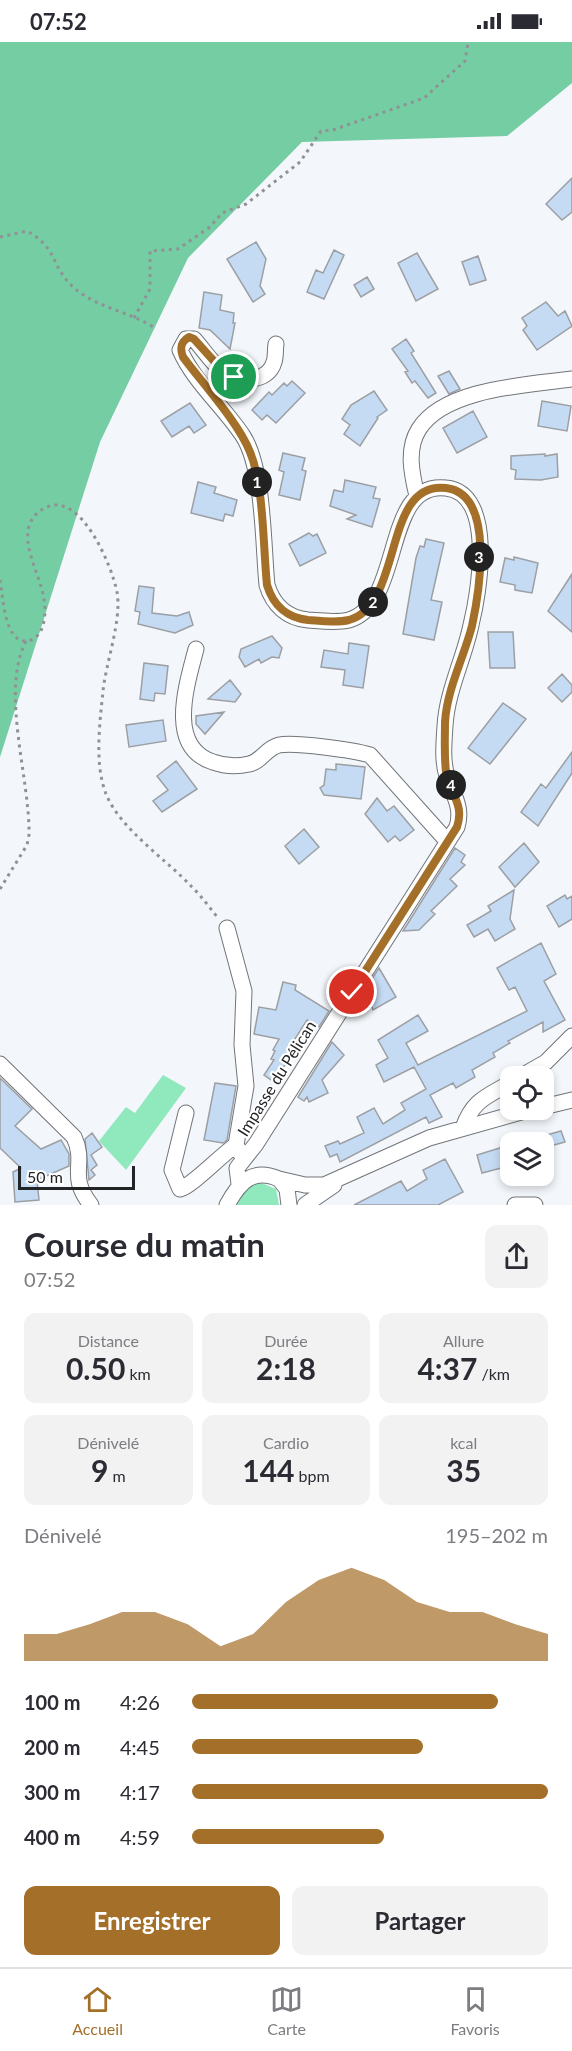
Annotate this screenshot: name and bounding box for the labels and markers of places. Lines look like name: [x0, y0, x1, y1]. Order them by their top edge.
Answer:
pin: [208, 351, 259, 402]
pin: 1: [242, 467, 272, 497]
pin: 3: [464, 542, 494, 572]
pin: 2: [358, 587, 388, 617]
pin: 4: [436, 770, 466, 800]
pin: [326, 966, 377, 1017]

